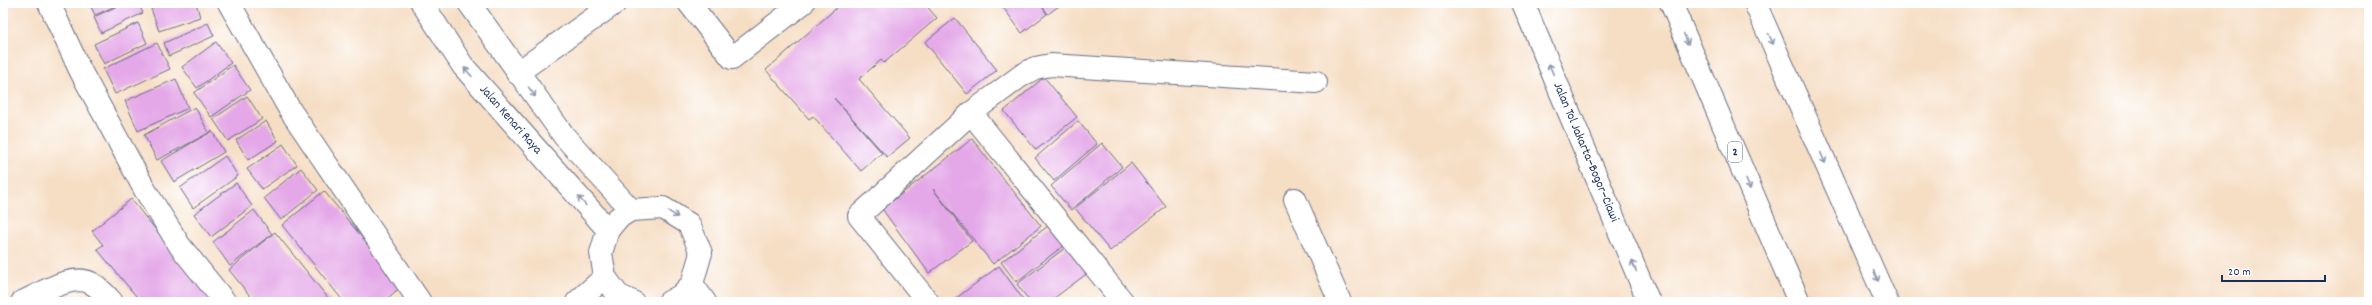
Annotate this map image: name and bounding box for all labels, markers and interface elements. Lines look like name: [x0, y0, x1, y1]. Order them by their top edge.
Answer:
one-way arrow: [1683, 32, 1690, 44]
one-way arrow: [1767, 32, 1775, 44]
one-way arrow: [1547, 63, 1554, 75]
one-way arrow: [464, 67, 473, 77]
street label: Jalan Tol Jakarta–Bogor–Ciawi: [1548, 80, 1624, 226]
street label: Jalan Kenari Raya: [475, 81, 547, 159]
one-way arrow: [528, 87, 536, 98]
road number: 2: [1728, 142, 1742, 162]
one-way arrow: [1820, 151, 1827, 163]
one-way arrow: [1745, 178, 1753, 190]
one-way arrow: [578, 196, 587, 206]
one-way arrow: [667, 210, 679, 218]
scale bar: [2222, 257, 2325, 283]
one-way arrow: [1630, 261, 1637, 273]
text: 20 m: [2228, 264, 2251, 281]
one-way arrow: [1873, 270, 1880, 282]

